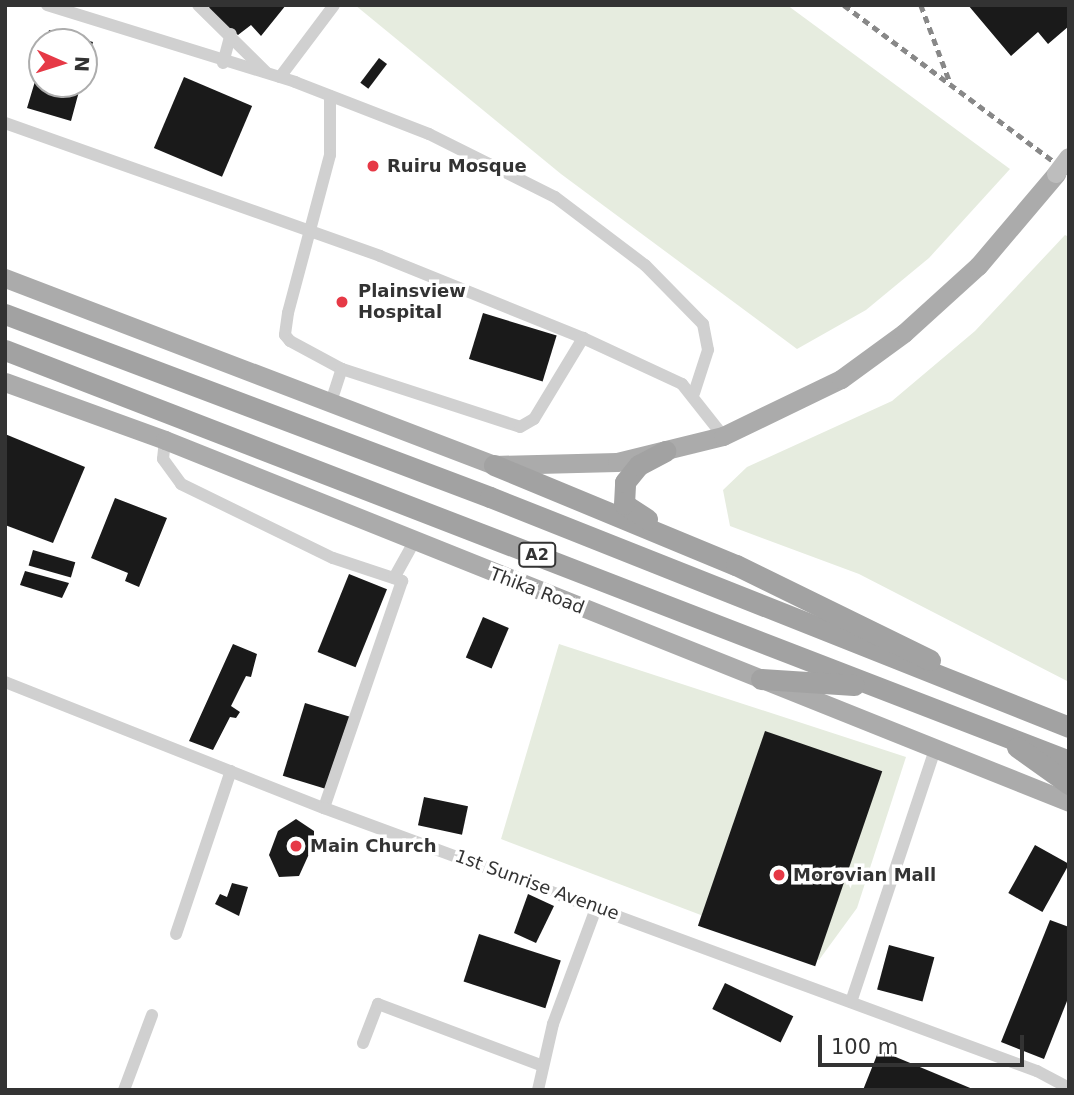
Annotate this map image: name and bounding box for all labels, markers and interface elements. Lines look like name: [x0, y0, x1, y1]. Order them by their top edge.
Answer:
north arrow: [28, 28, 98, 98]
text: N: [71, 55, 93, 73]
place label: Ruiru Mosque: [387, 155, 527, 177]
marker: Ruiru Mosque: [365, 158, 381, 174]
place label: Plainsview Hospital: [358, 281, 466, 324]
marker: Plainsview Hospital: [332, 292, 352, 312]
road number: A2: [518, 542, 556, 568]
street label: Thika Road: [487, 563, 587, 619]
place label: Main Church: [310, 835, 437, 857]
marker: Main Church: [288, 838, 304, 854]
street label: 1st Sunrise Avenue: [452, 845, 622, 925]
place label: Morovian Mall: [793, 864, 936, 886]
marker: Morovian Mall: [771, 867, 787, 883]
scale bar: [822, 1021, 1028, 1066]
text: 100 m: [831, 1035, 898, 1059]

